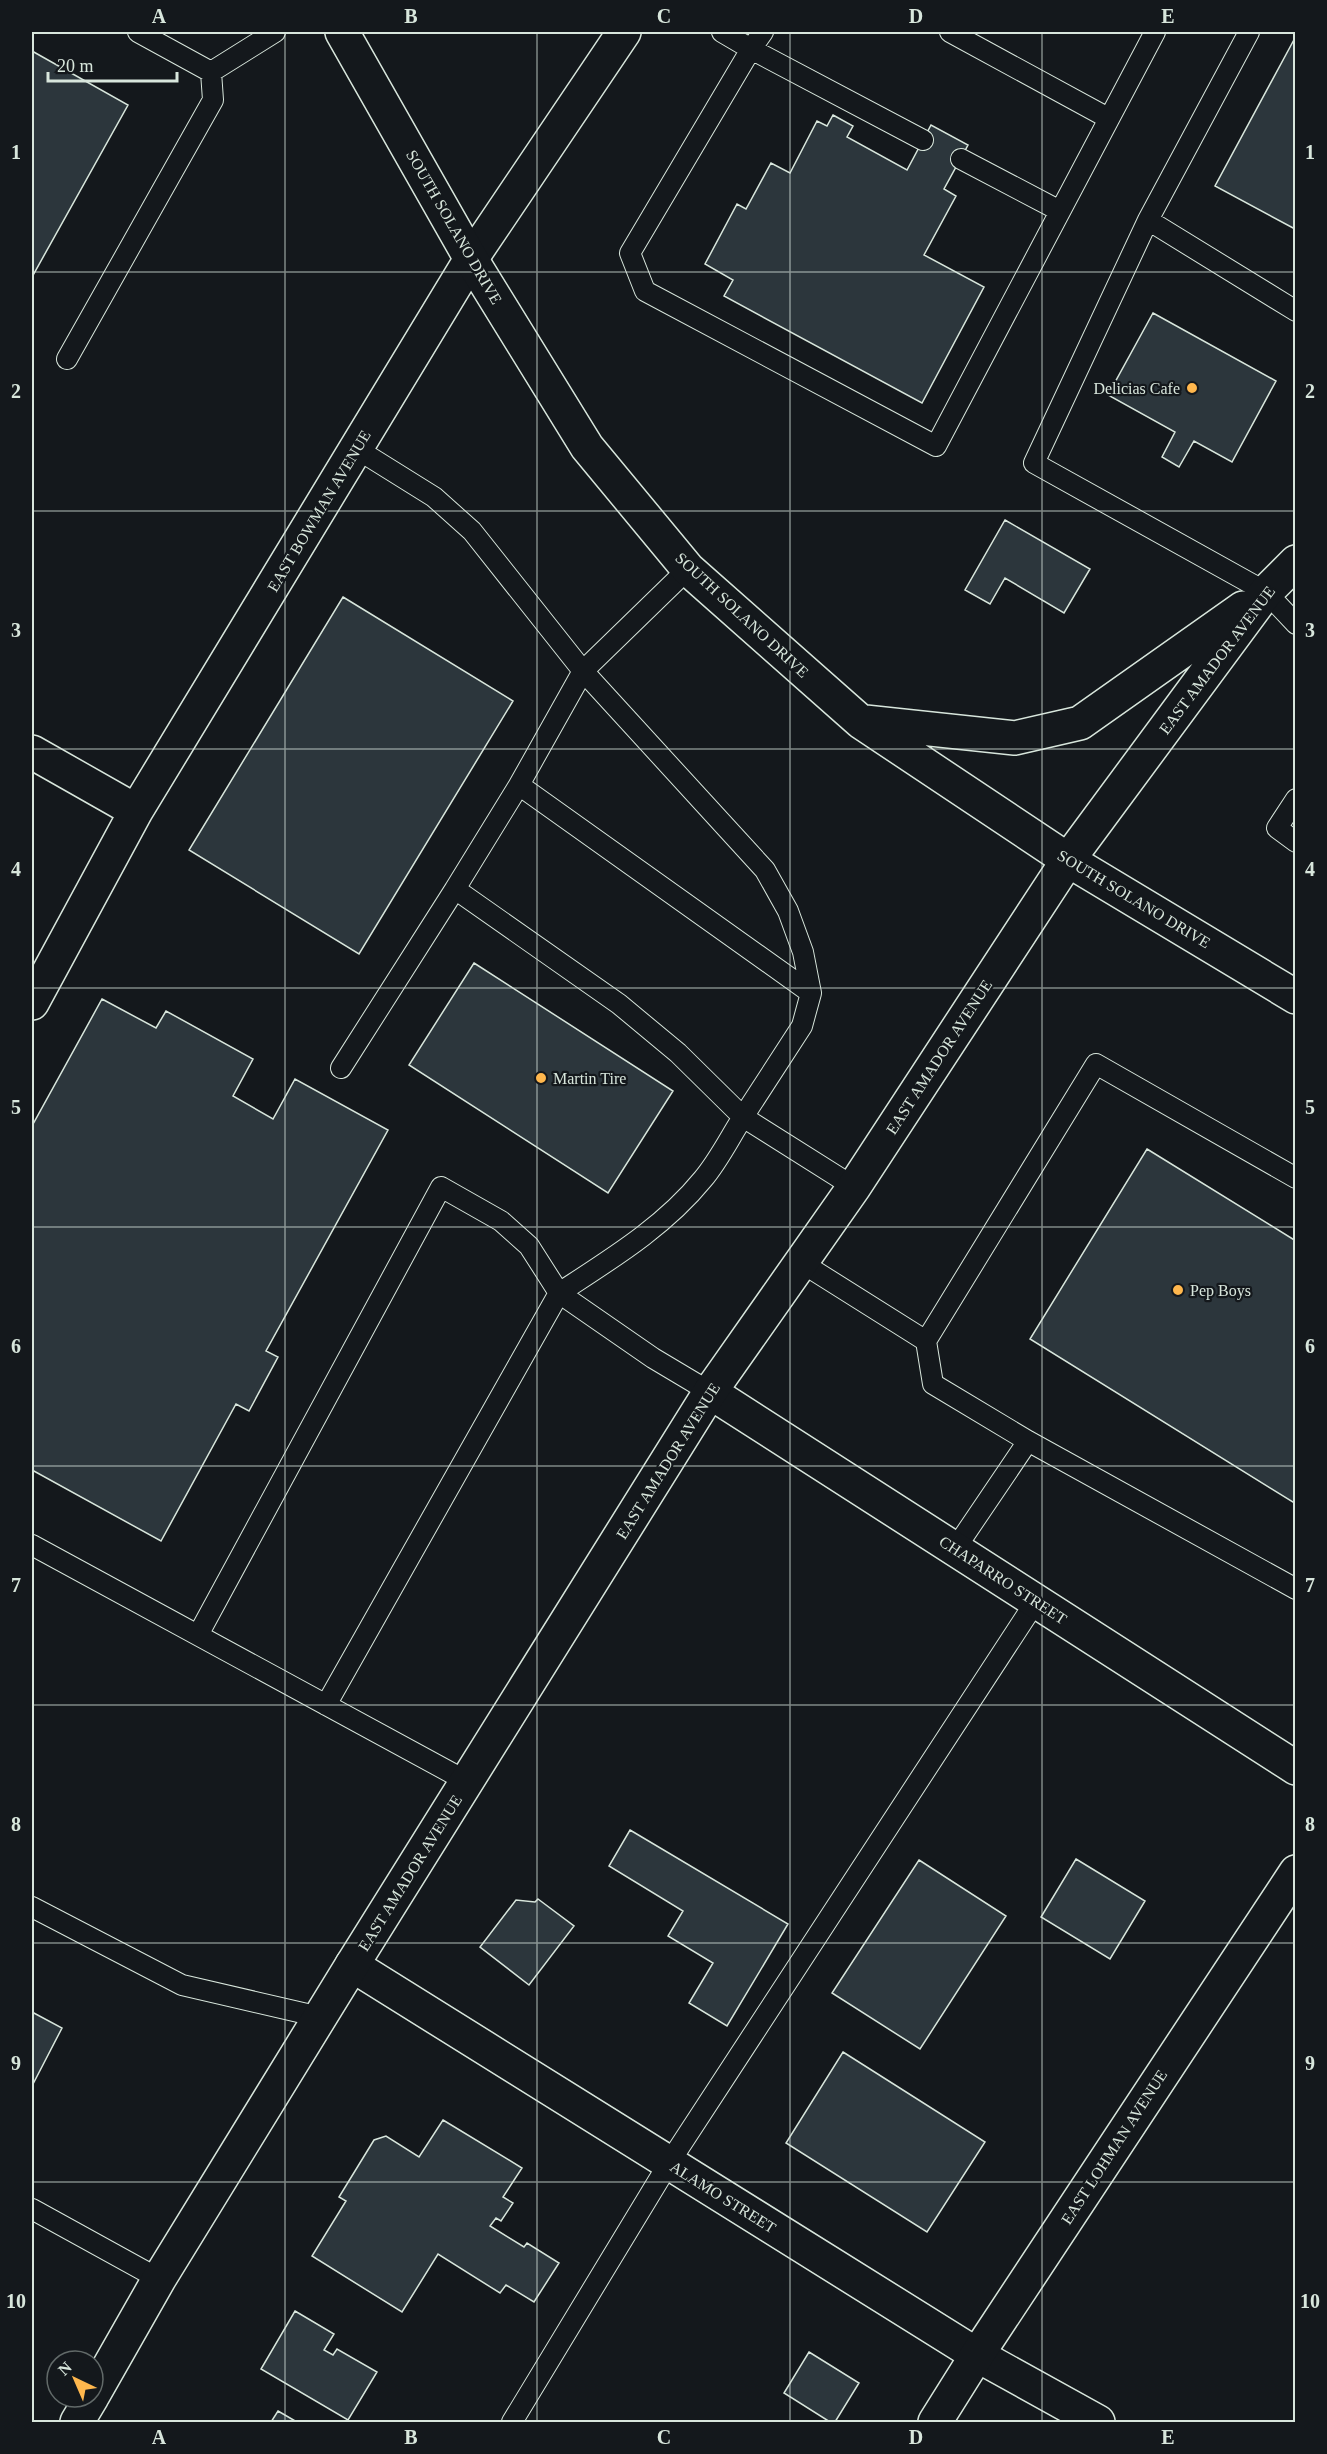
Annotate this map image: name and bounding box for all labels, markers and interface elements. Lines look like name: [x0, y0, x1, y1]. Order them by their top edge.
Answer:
text: A: [152, 5, 167, 27]
text: B: [404, 5, 418, 27]
text: C: [657, 5, 671, 27]
text: D: [909, 5, 923, 27]
text: E: [1161, 5, 1175, 27]
scale bar: [48, 45, 177, 83]
text: 20 m: [57, 56, 94, 76]
text: 1: [11, 141, 21, 163]
text: 1: [1305, 141, 1315, 163]
street label: SOUTH SOLANO DRIVE: [403, 147, 505, 307]
text: 2: [11, 380, 21, 402]
place label: Delicias Cafe: [1093, 380, 1180, 397]
text: 2: [1305, 380, 1315, 402]
marker: Delicias Cafe: [1185, 381, 1199, 395]
street label: EAST BOWMAN AVENUE: [264, 427, 374, 595]
street label: SOUTH SOLANO DRIVE: [672, 549, 812, 681]
street label: EAST AMADOR AVENUE: [1156, 583, 1278, 737]
text: 3: [11, 619, 21, 641]
text: 3: [1305, 619, 1315, 641]
street label: SOUTH SOLANO DRIVE: [1055, 847, 1213, 951]
text: 4: [11, 858, 21, 880]
text: 4: [1305, 858, 1315, 880]
street label: EAST AMADOR AVENUE: [883, 977, 995, 1137]
place label: Martin Tire: [553, 1070, 626, 1087]
marker: Martin Tire: [534, 1071, 548, 1085]
text: 5: [11, 1096, 21, 1118]
text: 5: [1305, 1096, 1315, 1118]
place label: Pep Boys: [1190, 1282, 1251, 1300]
marker: Pep Boys: [1171, 1283, 1185, 1297]
text: 6: [11, 1335, 21, 1357]
text: 6: [1305, 1335, 1315, 1357]
street label: EAST AMADOR AVENUE: [613, 1380, 723, 1542]
street label: CHAPARRO STREET: [936, 1532, 1070, 1628]
text: 7: [11, 1574, 21, 1596]
text: 7: [1305, 1574, 1315, 1596]
street label: EAST AMADOR AVENUE: [355, 1792, 465, 1954]
text: 8: [11, 1813, 21, 1835]
text: 8: [1305, 1813, 1315, 1835]
text: 9: [11, 2052, 21, 2074]
text: 9: [1305, 2052, 1315, 2074]
street label: EAST LOHMAN AVENUE: [1058, 2067, 1170, 2227]
street label: ALAMO STREET: [667, 2158, 779, 2236]
text: 10: [6, 2290, 26, 2312]
text: 10: [1300, 2290, 1320, 2312]
north arrow: [45, 2349, 105, 2409]
text: N: [55, 2358, 75, 2379]
text: A: [152, 2426, 167, 2448]
text: B: [404, 2426, 418, 2448]
text: C: [657, 2426, 671, 2448]
text: D: [909, 2426, 923, 2448]
text: E: [1161, 2426, 1175, 2448]

